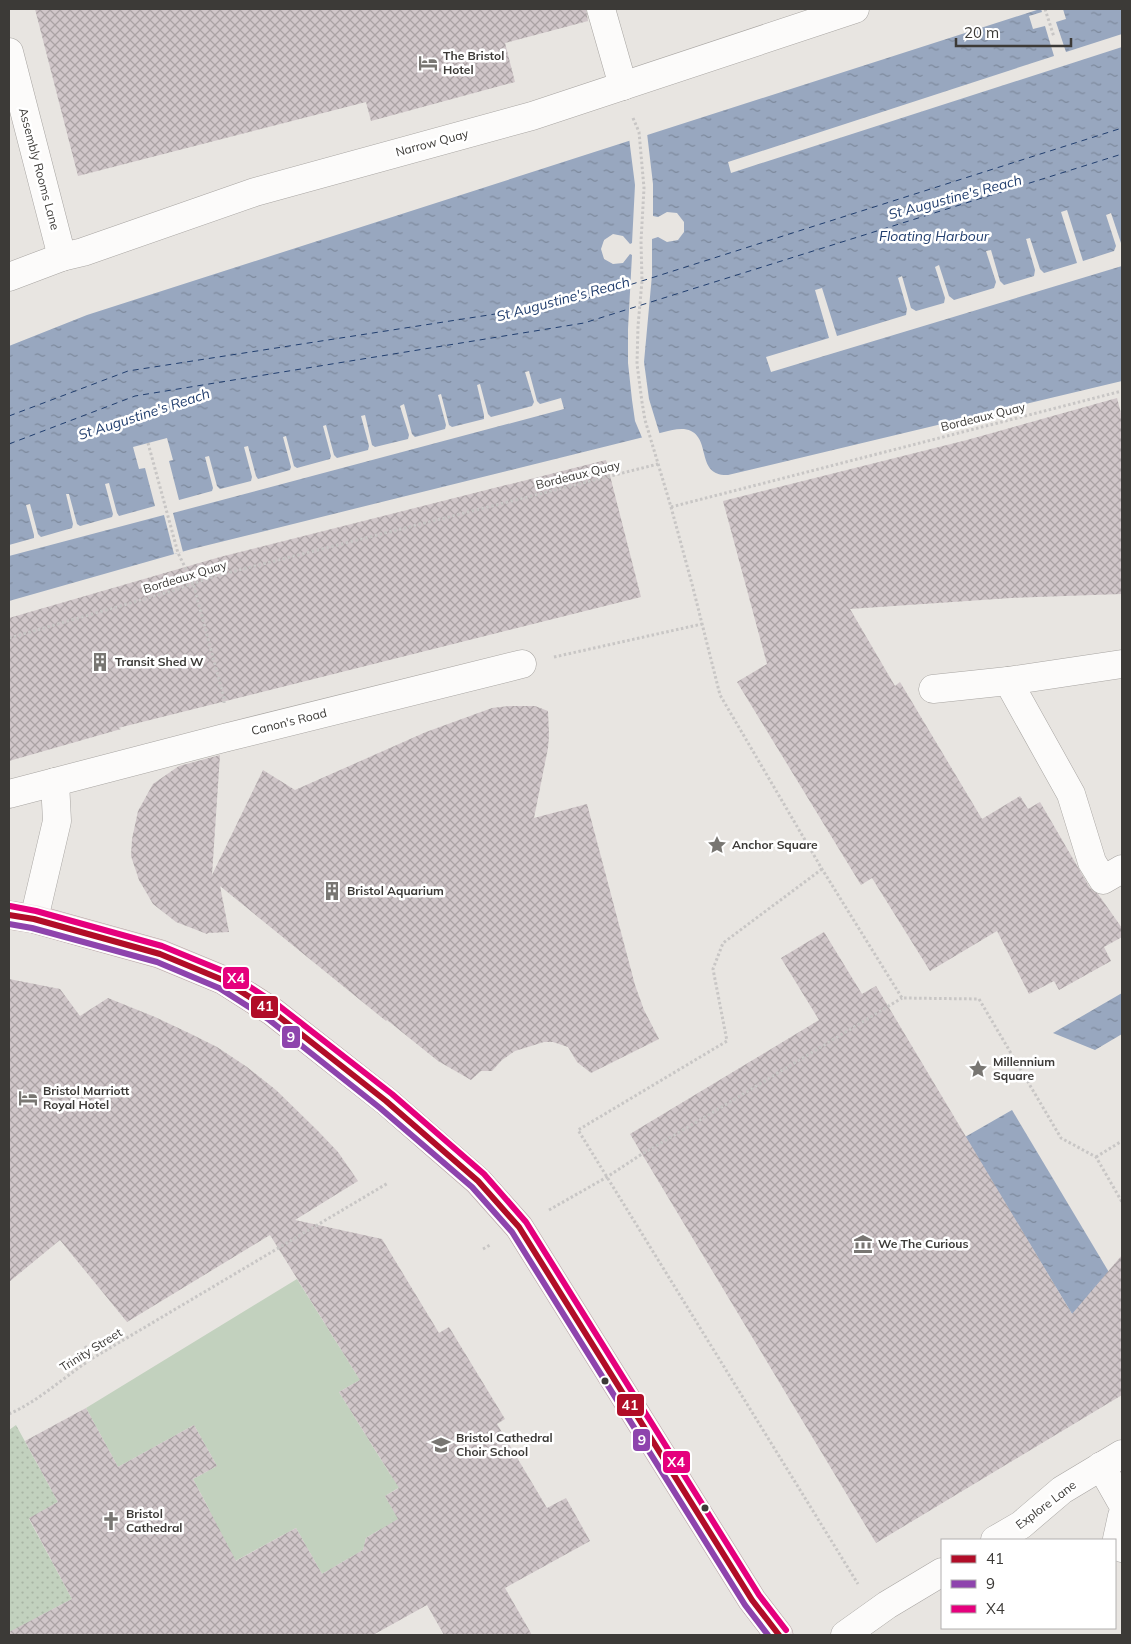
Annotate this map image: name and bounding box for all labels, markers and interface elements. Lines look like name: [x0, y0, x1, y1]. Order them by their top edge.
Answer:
scale bar: [956, 15, 1071, 47]
text: 20 m: [964, 23, 999, 42]
place label: The Bristol Hotel: [443, 48, 504, 77]
hotel icon: The Bristol Hotel: [417, 52, 439, 74]
street label: Assembly Rooms Lane: [16, 106, 63, 232]
street label: Narrow Quay: [394, 125, 471, 159]
water label: St Augustine's Reach: [886, 171, 1024, 223]
water label: Floating Harbour: [879, 227, 990, 245]
water label: St Augustine's Reach: [494, 273, 632, 325]
water label: St Augustine's Reach: [76, 384, 212, 444]
street label: Bordeaux Quay: [939, 399, 1027, 434]
street label: Bordeaux Quay: [534, 457, 622, 492]
street label: Bordeaux Quay: [141, 557, 229, 596]
building icon: Transit Shed W: [89, 651, 111, 673]
place label: Transit Shed W: [115, 654, 204, 669]
street label: Canon's Road: [250, 705, 328, 738]
place icon: Anchor Square: [706, 834, 728, 856]
place label: Anchor Square: [732, 837, 818, 852]
building icon: Bristol Aquarium: [321, 880, 343, 902]
place label: Bristol Aquarium: [347, 883, 444, 898]
line badge: X4: [222, 966, 250, 990]
text: X4: [226, 969, 245, 987]
line badge: 41: [250, 995, 279, 1019]
text: 41: [257, 997, 273, 1015]
line badge: 9: [281, 1025, 301, 1049]
text: 9: [287, 1028, 295, 1046]
place label: Millennium Square: [993, 1054, 1055, 1083]
place icon: Millennium Square: [967, 1058, 989, 1080]
place label: Bristol Marriott Royal Hotel: [43, 1083, 130, 1112]
hotel icon: Bristol Marriott Royal Hotel: [17, 1087, 39, 1109]
museum icon: We The Curious: [852, 1233, 874, 1255]
place label: We The Curious: [878, 1236, 968, 1251]
street label: Trinity Street: [57, 1325, 125, 1375]
unlabelled marker: [600, 1376, 610, 1386]
line badge: 41: [616, 1393, 645, 1417]
text: 41: [622, 1396, 638, 1414]
line badge: 9: [632, 1428, 651, 1452]
place label: Bristol Cathedral Choir School: [456, 1430, 553, 1459]
text: 9: [638, 1431, 646, 1449]
school or university icon: Bristol Cathedral Choir School: [430, 1434, 452, 1456]
line badge: X4: [662, 1450, 691, 1474]
text: X4: [666, 1453, 685, 1471]
street label: Explore Lane: [1013, 1477, 1079, 1532]
unlabelled marker: [700, 1503, 710, 1513]
place label: Bristol Cathedral: [126, 1506, 182, 1535]
church icon: Bristol Cathedral: [100, 1510, 122, 1532]
legend: [941, 1539, 1116, 1629]
text: 41: [986, 1549, 1004, 1568]
text: 9: [986, 1574, 995, 1593]
text: X4: [986, 1599, 1005, 1618]

